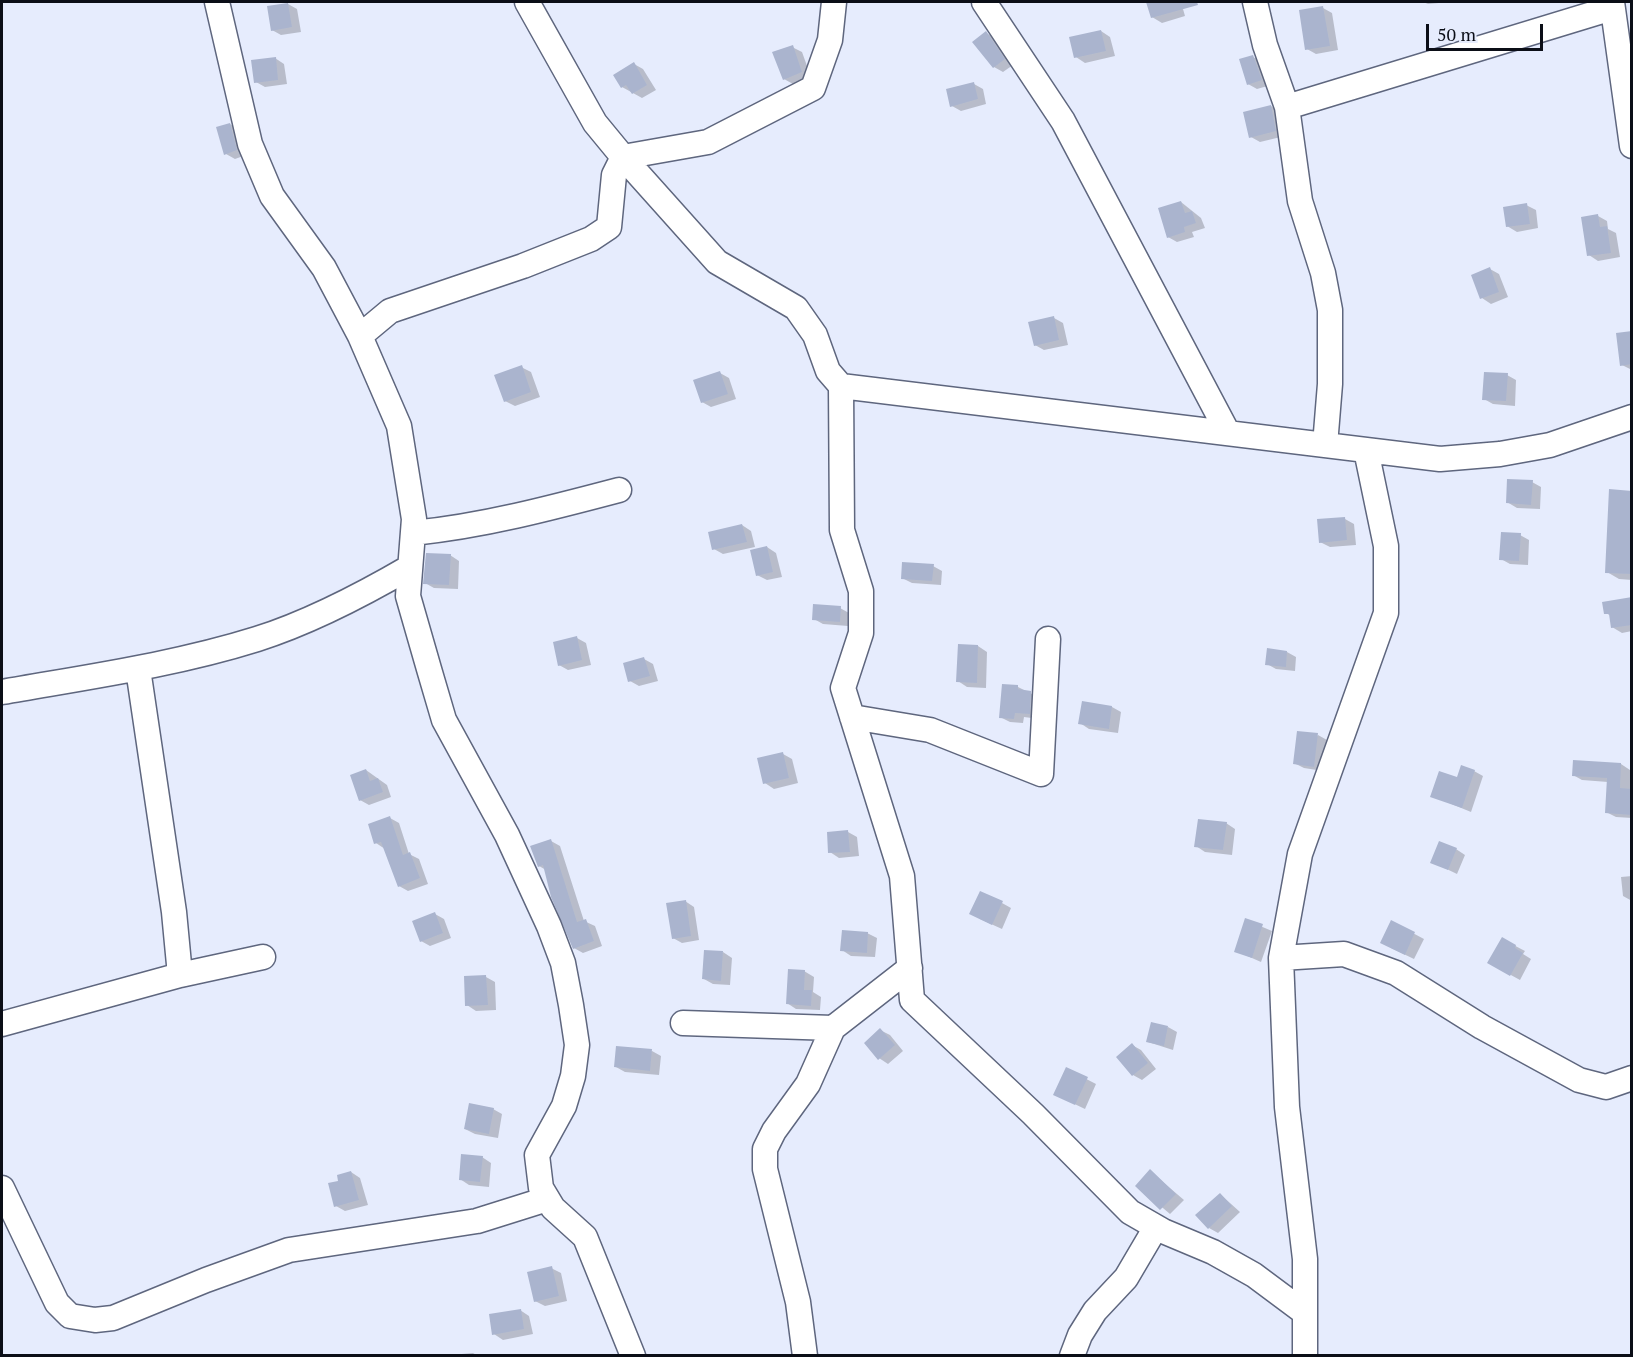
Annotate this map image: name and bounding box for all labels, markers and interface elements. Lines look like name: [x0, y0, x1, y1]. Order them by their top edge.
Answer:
scale bar: [1429, 12, 1546, 50]
text: 50 m: [1437, 22, 1476, 46]

